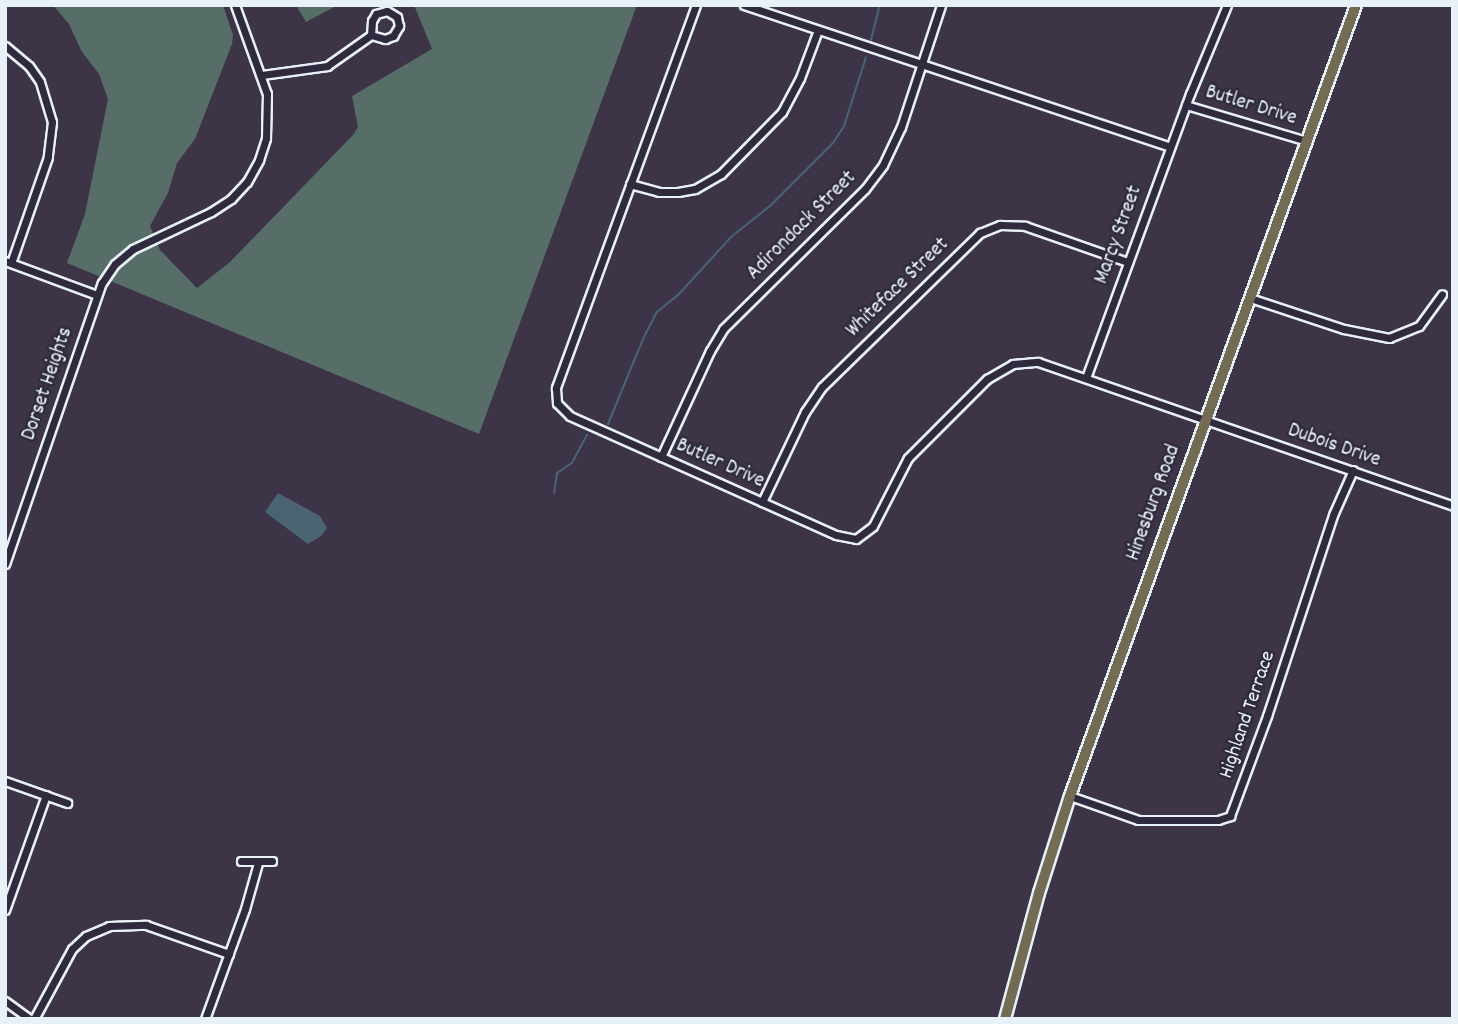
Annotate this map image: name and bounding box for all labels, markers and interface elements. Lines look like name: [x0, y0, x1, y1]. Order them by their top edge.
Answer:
street label: Butler Drive: [1202, 80, 1300, 132]
street label: Adirondack Street: [742, 166, 862, 286]
street label: Marcy Street: [1090, 182, 1148, 288]
street label: Whiteface Street: [841, 233, 955, 343]
street label: Dorset Heights: [17, 324, 79, 444]
street label: Dubois Drive: [1284, 418, 1384, 474]
street label: Butler Drive: [672, 433, 768, 495]
street label: Hinesburg Road: [1121, 442, 1187, 564]
street label: Highland Terrace: [1214, 648, 1282, 782]

